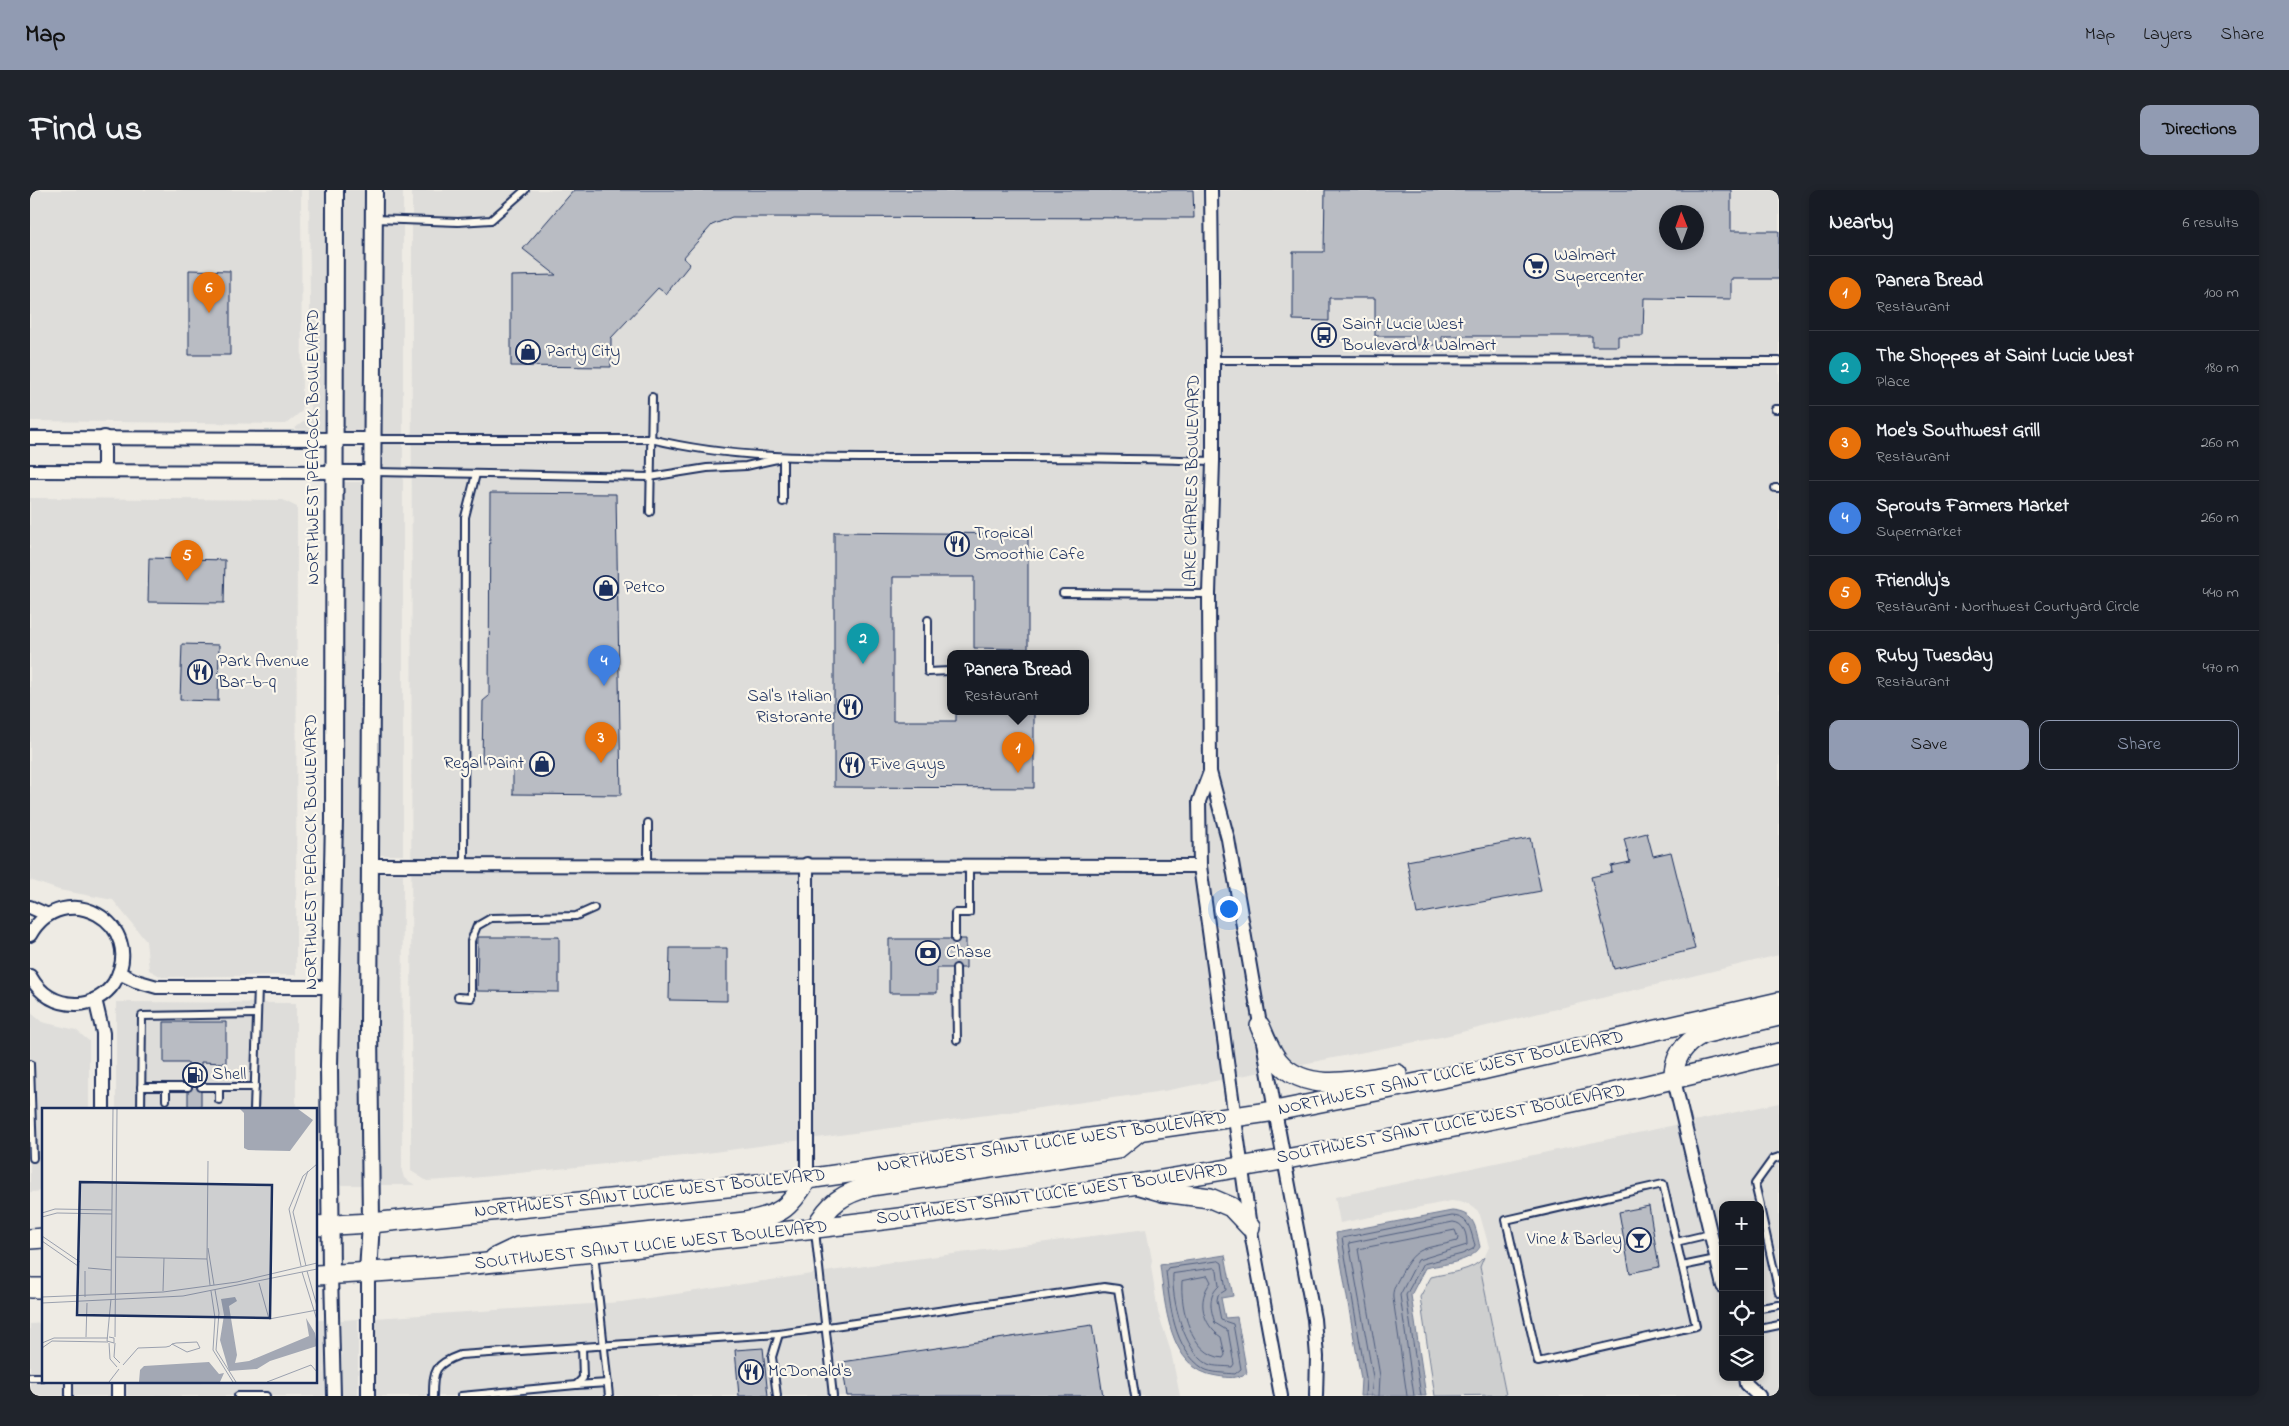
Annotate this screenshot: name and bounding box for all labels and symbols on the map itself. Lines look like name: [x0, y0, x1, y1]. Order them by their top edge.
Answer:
north arrow: [1659, 205, 1704, 250]
place label: Walmart Supercenter: [1554, 243, 1644, 290]
supermarket icon: Walmart Supercenter: [1523, 253, 1549, 279]
pin: 6: [193, 272, 225, 313]
street label: NORTHWEST PEACOCK BOULEVARD: [301, 309, 327, 585]
place label: Saint Lucie West Boulevard & Walmart: [1341, 312, 1496, 359]
bus stop icon: Saint Lucie West Boulevard & Walmart: [1311, 322, 1337, 348]
shop icon: Party City: [515, 339, 541, 365]
place label: Party City: [546, 339, 620, 365]
street label: LAKE CHARLES BOULEVARD: [1178, 375, 1208, 587]
place label: Tropical Smoothie Cafe: [974, 521, 1086, 568]
restaurant icon: Tropical Smoothie Cafe: [944, 531, 970, 557]
pin: 5: [171, 540, 203, 581]
shop icon: Petco: [593, 575, 619, 601]
place label: Petco: [624, 575, 665, 601]
pin: 2: [847, 623, 879, 664]
pin: 4: [588, 645, 620, 686]
place label: Park Avenue Bar-b-q: [217, 649, 310, 696]
restaurant icon: Park Avenue Bar-b-q: [187, 659, 213, 685]
place label: Sal's Italian Ristorante: [747, 684, 833, 731]
restaurant icon: Sal's Italian Ristorante: [837, 694, 863, 720]
street label: NORTHWEST PEACOCK BOULEVARD: [299, 714, 325, 990]
pin: 3: [585, 722, 617, 763]
pin: 1: [1002, 732, 1034, 773]
place label: Regal Paint: [443, 751, 524, 778]
shop icon: Regal Paint: [529, 751, 555, 777]
restaurant icon: Five Guys: [839, 752, 865, 778]
place label: Five Guys: [869, 752, 946, 778]
your location: [1216, 896, 1242, 922]
bank icon: Chase: [915, 940, 941, 966]
place label: Chase: [946, 940, 992, 966]
street label: NORTHWEST SAINT LUCIE WEST BOULEVARD: [1276, 1025, 1626, 1123]
fuel station icon: Shell: [182, 1062, 208, 1088]
place label: Shell: [212, 1062, 246, 1088]
street label: SOUTHWEST SAINT LUCIE WEST BOULEVARD: [1274, 1078, 1628, 1172]
street label: NORTHWEST SAINT LUCIE WEST BOULEVARD: [875, 1106, 1229, 1180]
inset map: [42, 1108, 318, 1384]
street label: SOUTHWEST SAINT LUCIE WEST BOULEVARD: [874, 1157, 1230, 1233]
street label: NORTHWEST SAINT LUCIE WEST BOULEVARD: [473, 1163, 827, 1225]
street label: SOUTHWEST SAINT LUCIE WEST BOULEVARD: [473, 1215, 829, 1277]
place label: Vine & Barley: [1526, 1227, 1622, 1253]
bar icon: Vine & Barley: [1626, 1227, 1652, 1253]
restaurant icon: McDonald's: [738, 1359, 764, 1385]
place label: McDonald's: [768, 1359, 852, 1385]

